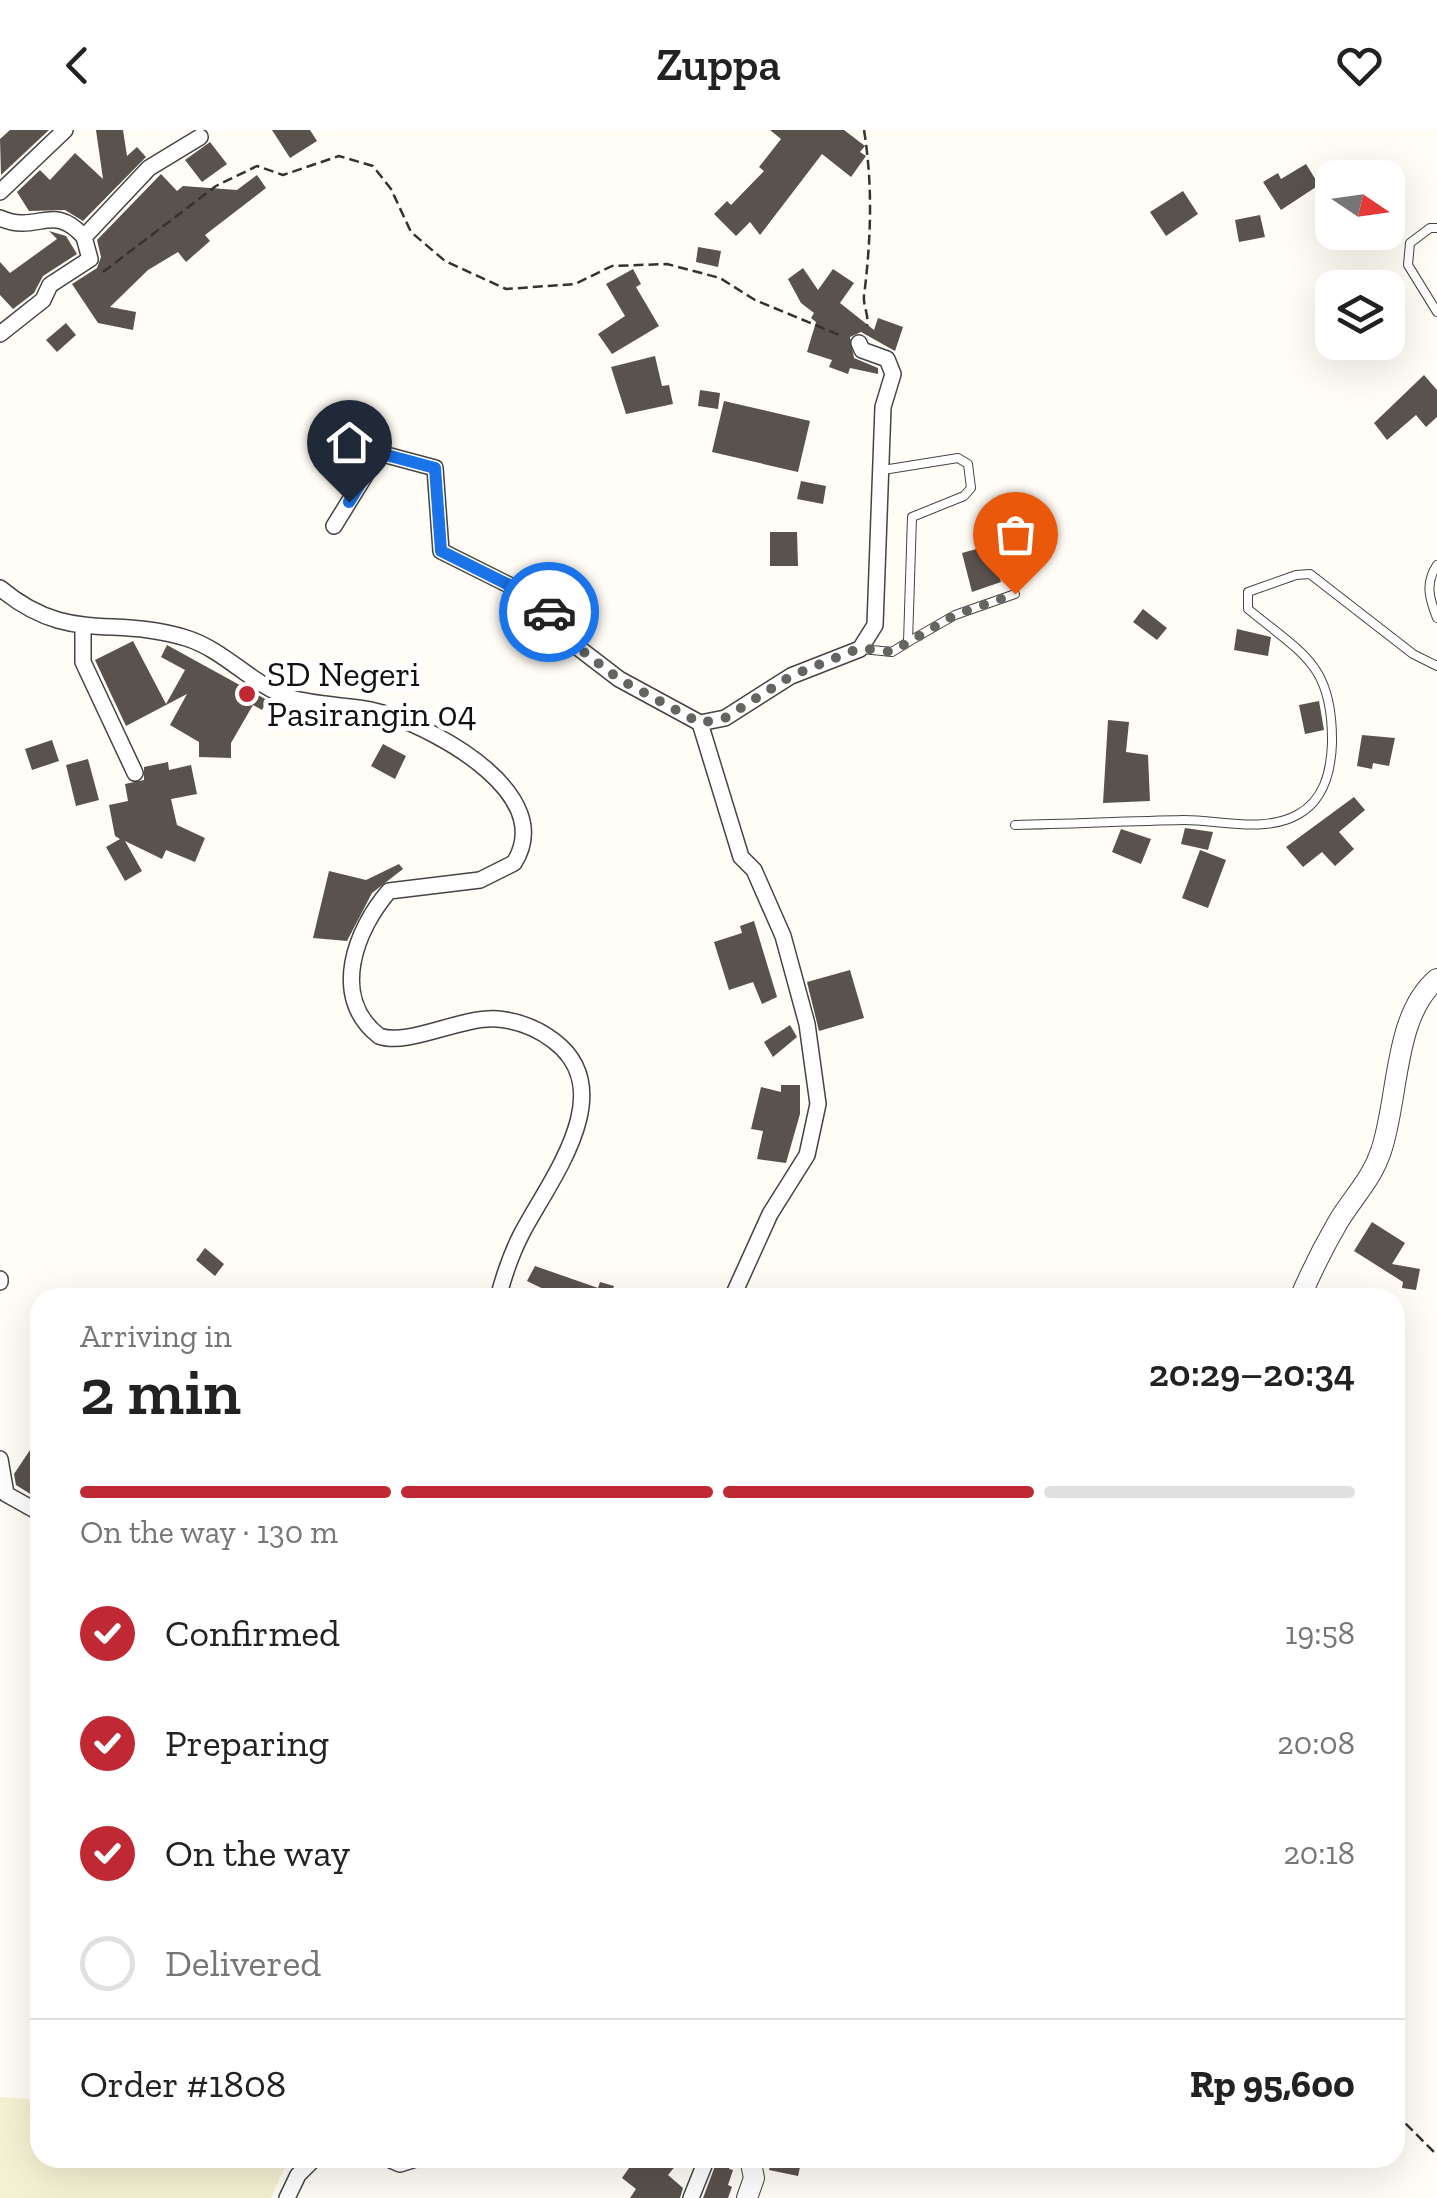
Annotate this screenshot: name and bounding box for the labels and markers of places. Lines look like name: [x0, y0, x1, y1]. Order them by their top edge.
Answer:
pin: [307, 400, 392, 503]
pin: [973, 492, 1058, 595]
place label: SD Negeri Pasirangin 04: [267, 653, 477, 735]
marker: SD Negeri Pasirangin 04: [236, 683, 258, 705]

